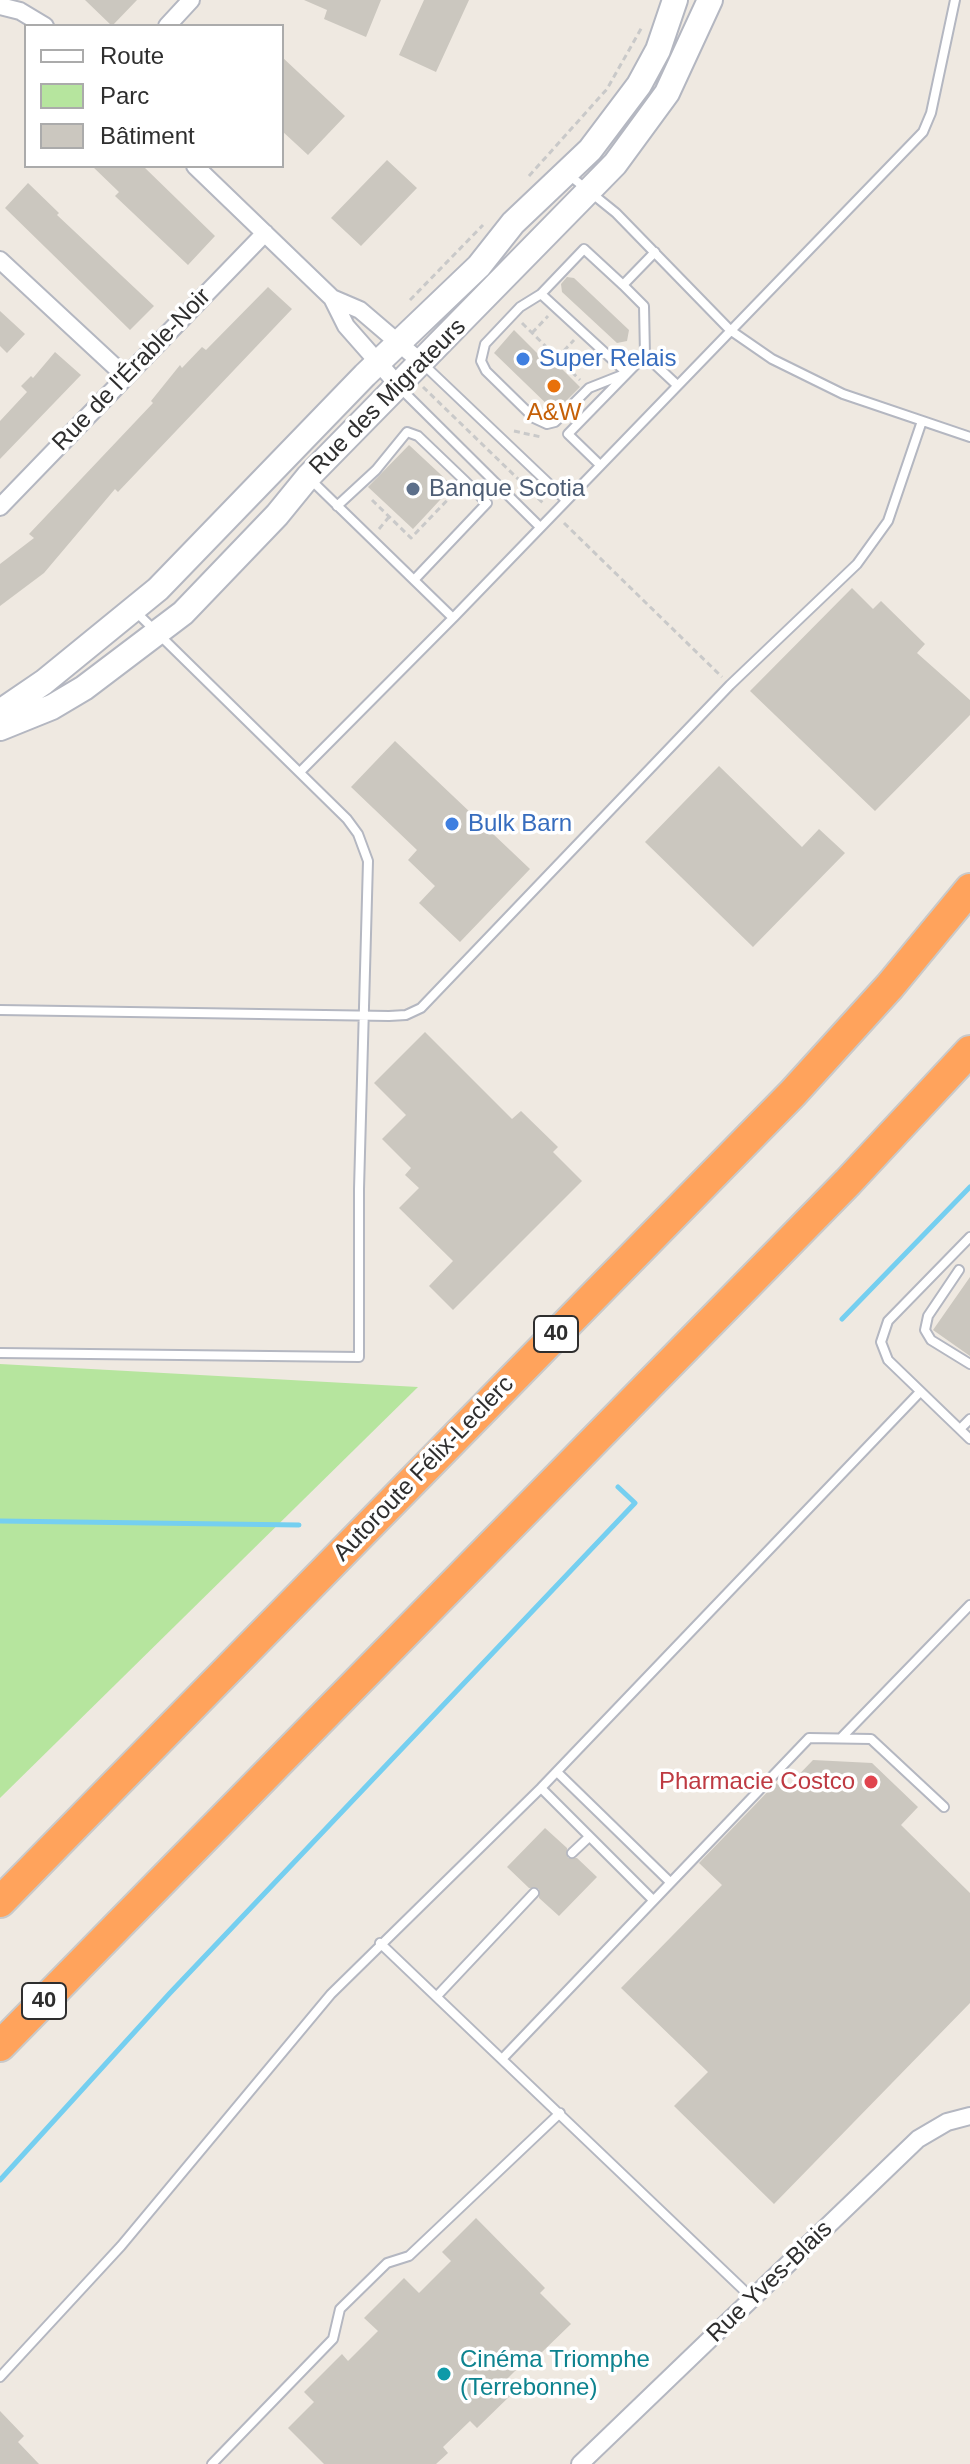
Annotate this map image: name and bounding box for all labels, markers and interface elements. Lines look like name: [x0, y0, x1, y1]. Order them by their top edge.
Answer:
legend: [24, 24, 284, 168]
text: Route: [100, 42, 164, 69]
text: Parc: [100, 82, 149, 109]
text: Bâtiment: [100, 122, 195, 149]
street label: Rue de l'Érable-Noir: [47, 283, 217, 457]
street label: Rue des Migrateurs: [304, 313, 472, 481]
place label: Super Relais: [539, 345, 676, 373]
marker: Super Relais: [514, 350, 532, 368]
marker: A&W: [545, 377, 563, 395]
place label: A&W: [527, 399, 581, 427]
place label: Banque Scotia: [429, 475, 585, 503]
marker: Banque Scotia: [404, 480, 422, 498]
place label: Bulk Barn: [468, 810, 572, 838]
marker: Bulk Barn: [443, 815, 461, 833]
road number: 40: [534, 1316, 578, 1352]
street label: Autoroute Félix-Leclerc: [328, 1370, 520, 1568]
place label: Pharmacie Costco: [659, 1768, 855, 1796]
marker: Pharmacie Costco: [862, 1773, 880, 1791]
road number: 40: [22, 1983, 66, 2019]
street label: Rue Yves-Blais: [701, 2215, 839, 2349]
place label: Cinéma Triomphe (Terrebonne): [460, 2346, 650, 2402]
marker: Cinéma Triomphe (Terrebonne): [435, 2365, 453, 2383]

